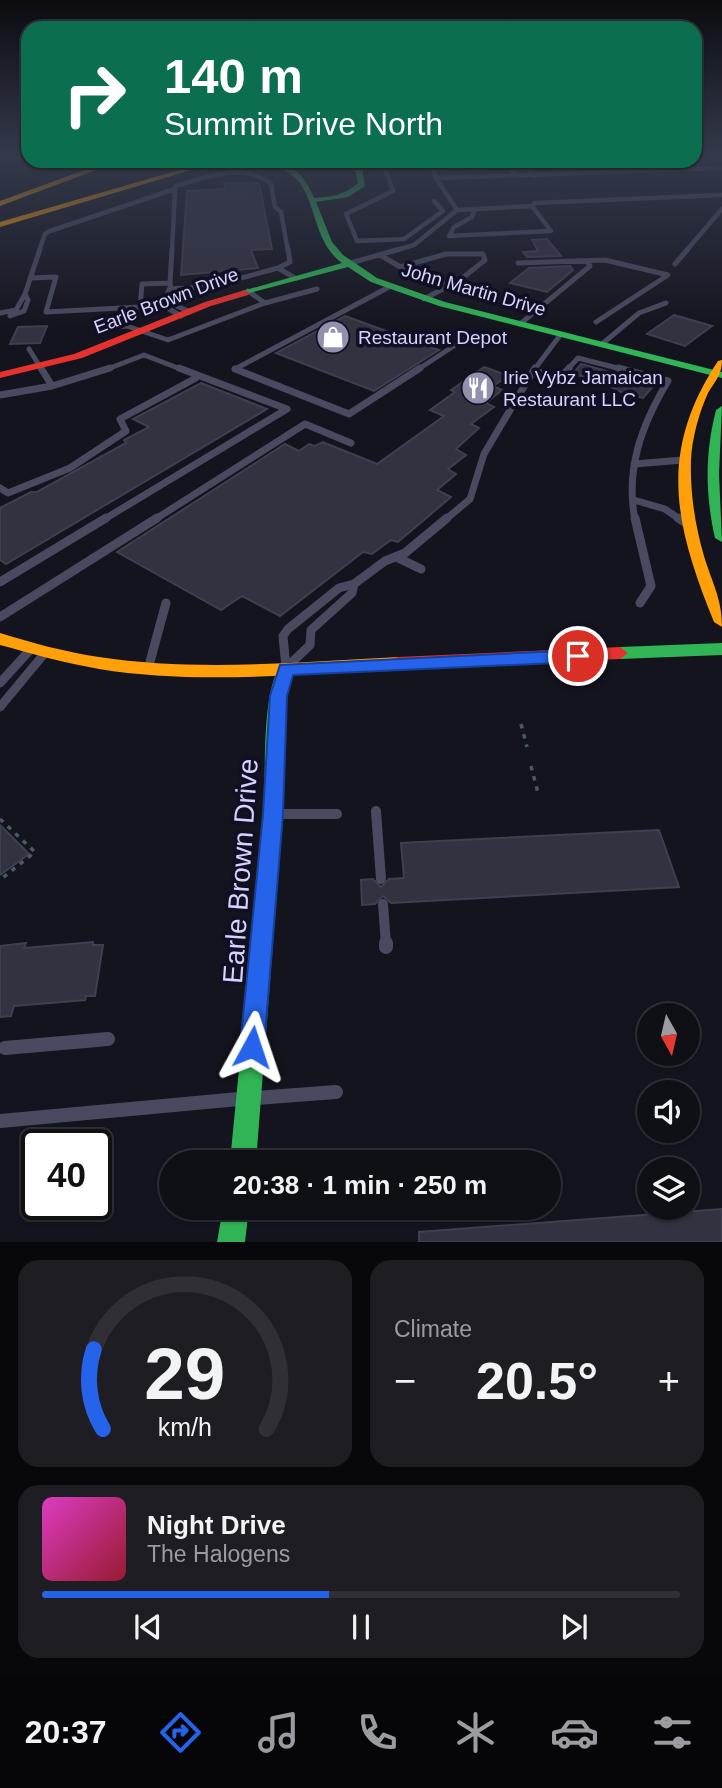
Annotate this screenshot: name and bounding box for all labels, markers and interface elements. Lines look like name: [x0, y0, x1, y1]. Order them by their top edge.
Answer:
icon: right: [49, 49, 140, 140]
text: 140 m: [164, 49, 303, 103]
text: Summit Drive North: [164, 106, 443, 142]
street label: John Martin Drive: [399, 259, 548, 320]
street label: Earle Brown Drive: [91, 263, 241, 338]
shop icon: Restaurant Depot: [314, 318, 352, 356]
place label: Restaurant Depot: [358, 327, 508, 348]
place label: Irie Vybz Jamaican Restaurant LLC: [503, 367, 663, 410]
restaurant icon: Irie Vybz Jamaican Restaurant LLC: [459, 369, 497, 407]
pin: [548, 626, 608, 686]
icon: arrive: [559, 637, 597, 675]
street label: Earle Brown Drive: [217, 757, 264, 985]
north arrow: [637, 1003, 700, 1066]
map controls: [637, 1003, 700, 1220]
position arrow: [215, 1010, 289, 1084]
button: sound: [637, 1080, 700, 1143]
speed limit sign: 40: [21, 1129, 112, 1220]
button: layers: [637, 1157, 700, 1220]
text: 20:38 · 1 min · 250 m: [233, 1170, 487, 1200]
text: Climate: [394, 1316, 472, 1342]
text: 29: [145, 1334, 225, 1415]
text: 20.5°: [476, 1352, 598, 1410]
text: −: [394, 1360, 416, 1402]
text: +: [658, 1360, 680, 1402]
text: km/h: [158, 1413, 212, 1441]
text: Night Drive: [147, 1510, 286, 1540]
text: The Halogens: [147, 1541, 290, 1567]
icon: previous: [129, 1608, 167, 1646]
icon: pause: [342, 1608, 380, 1646]
icon: next: [555, 1608, 593, 1646]
icon: directions: [156, 1708, 205, 1757]
icon: music: [254, 1708, 303, 1757]
icon: phone: [353, 1708, 402, 1757]
icon: climate: [451, 1708, 500, 1757]
icon: car: [550, 1708, 599, 1757]
icon: filters: [648, 1708, 697, 1757]
text: 20:37: [25, 1714, 107, 1750]

